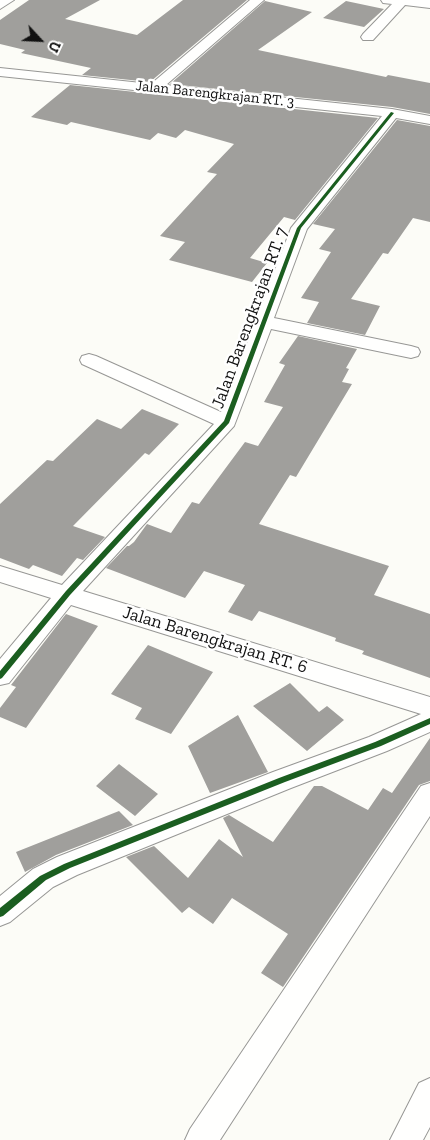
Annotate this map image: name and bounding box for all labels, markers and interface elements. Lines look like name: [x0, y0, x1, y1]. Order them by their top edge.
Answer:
north arrow: [15, 15, 65, 65]
text: U: [44, 38, 64, 55]
street label: Jalan Barengkrajan RT. 3: [135, 77, 295, 111]
street label: Jalan Barengkrajan RT. 7: [207, 225, 293, 411]
street label: Jalan Barengkrajan RT. 6: [120, 602, 310, 678]

